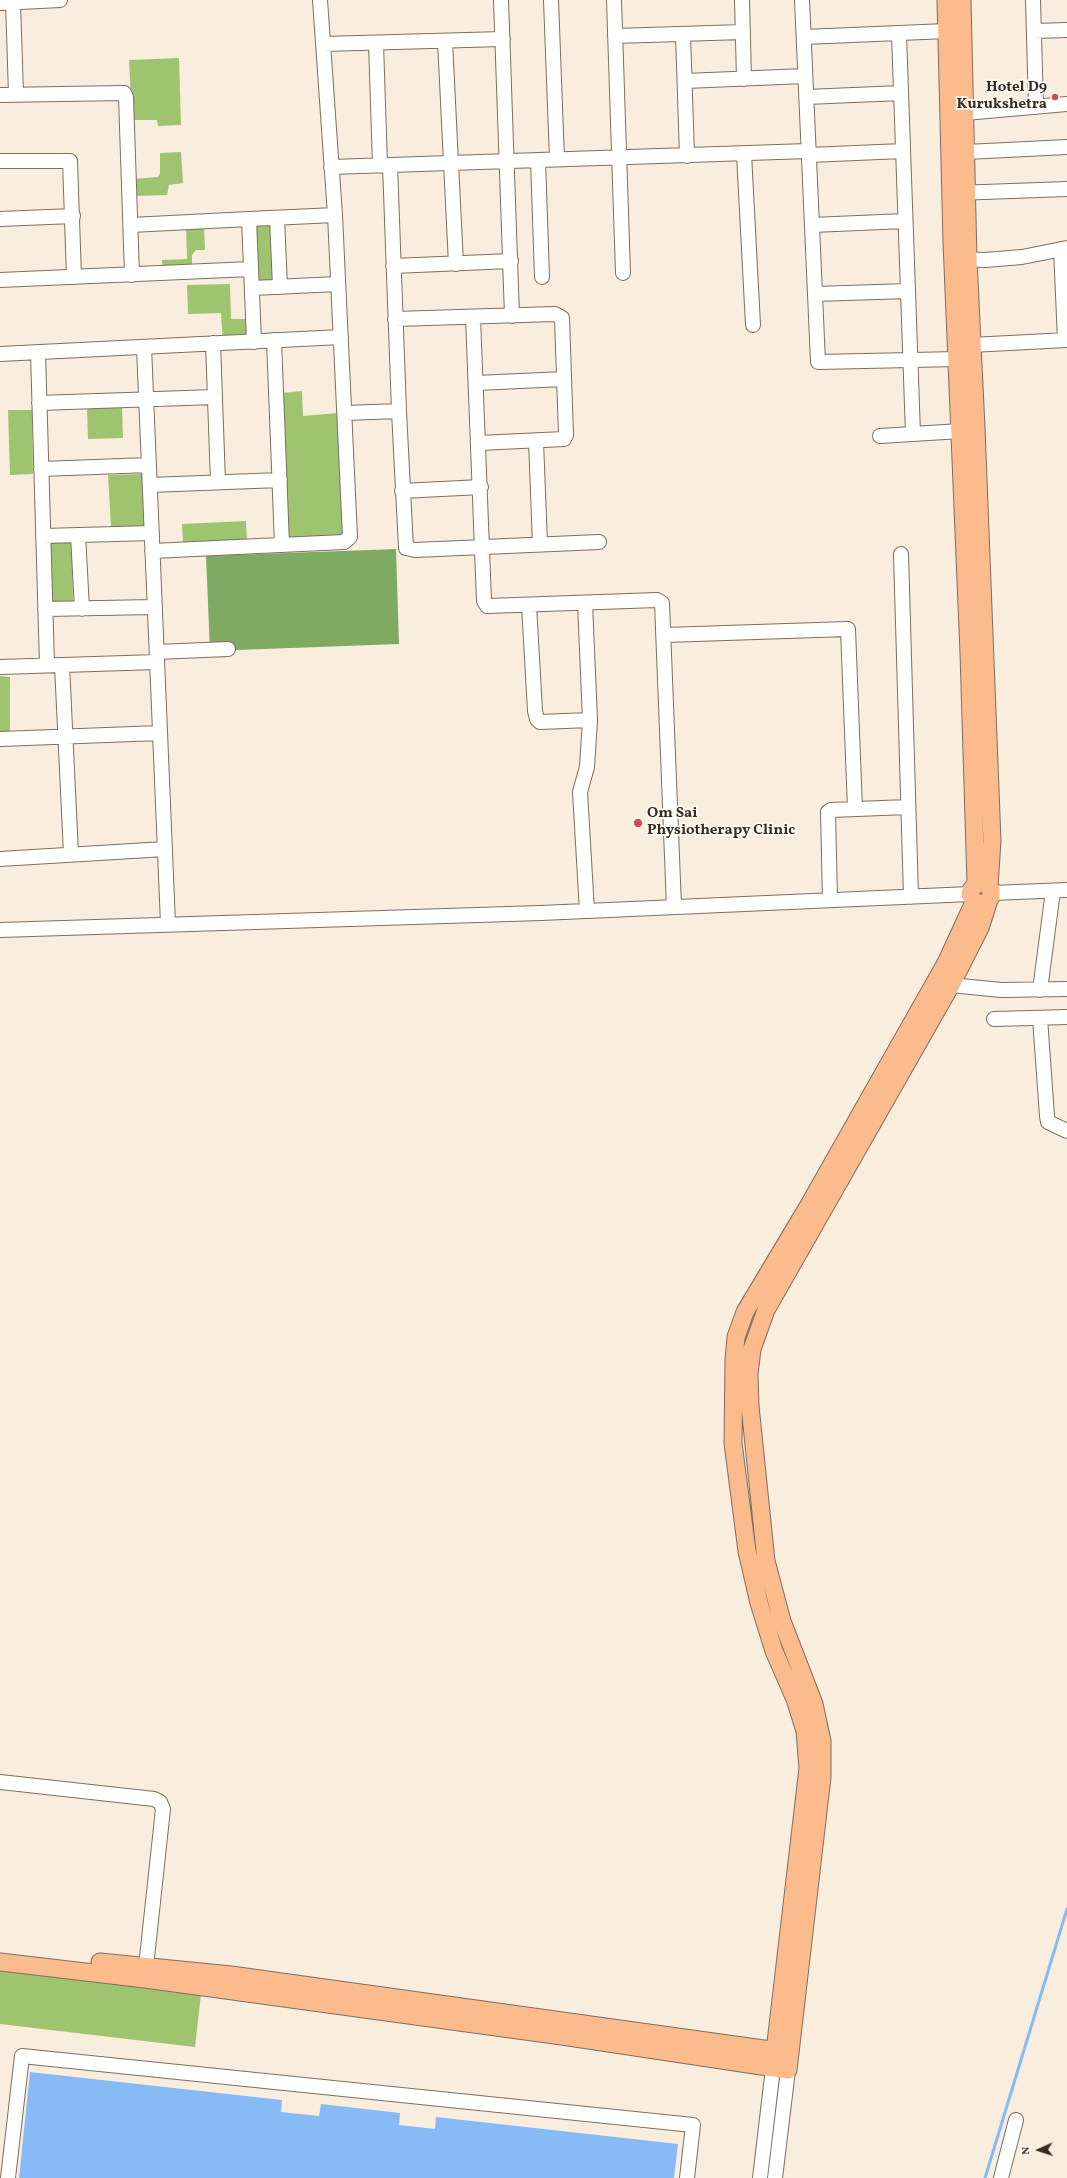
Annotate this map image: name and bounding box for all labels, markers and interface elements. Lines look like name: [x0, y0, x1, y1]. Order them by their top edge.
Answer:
place label: Hotel D9 Kurukshetra: [957, 79, 1047, 114]
marker: Hotel D9 Kurukshetra: [1050, 92, 1060, 102]
place label: Om Sai Physiotherapy Clinic: [647, 805, 795, 840]
marker: Om Sai Physiotherapy Clinic: [632, 817, 644, 829]
north arrow: [1019, 2130, 1059, 2170]
text: N: [1019, 2146, 1034, 2155]

